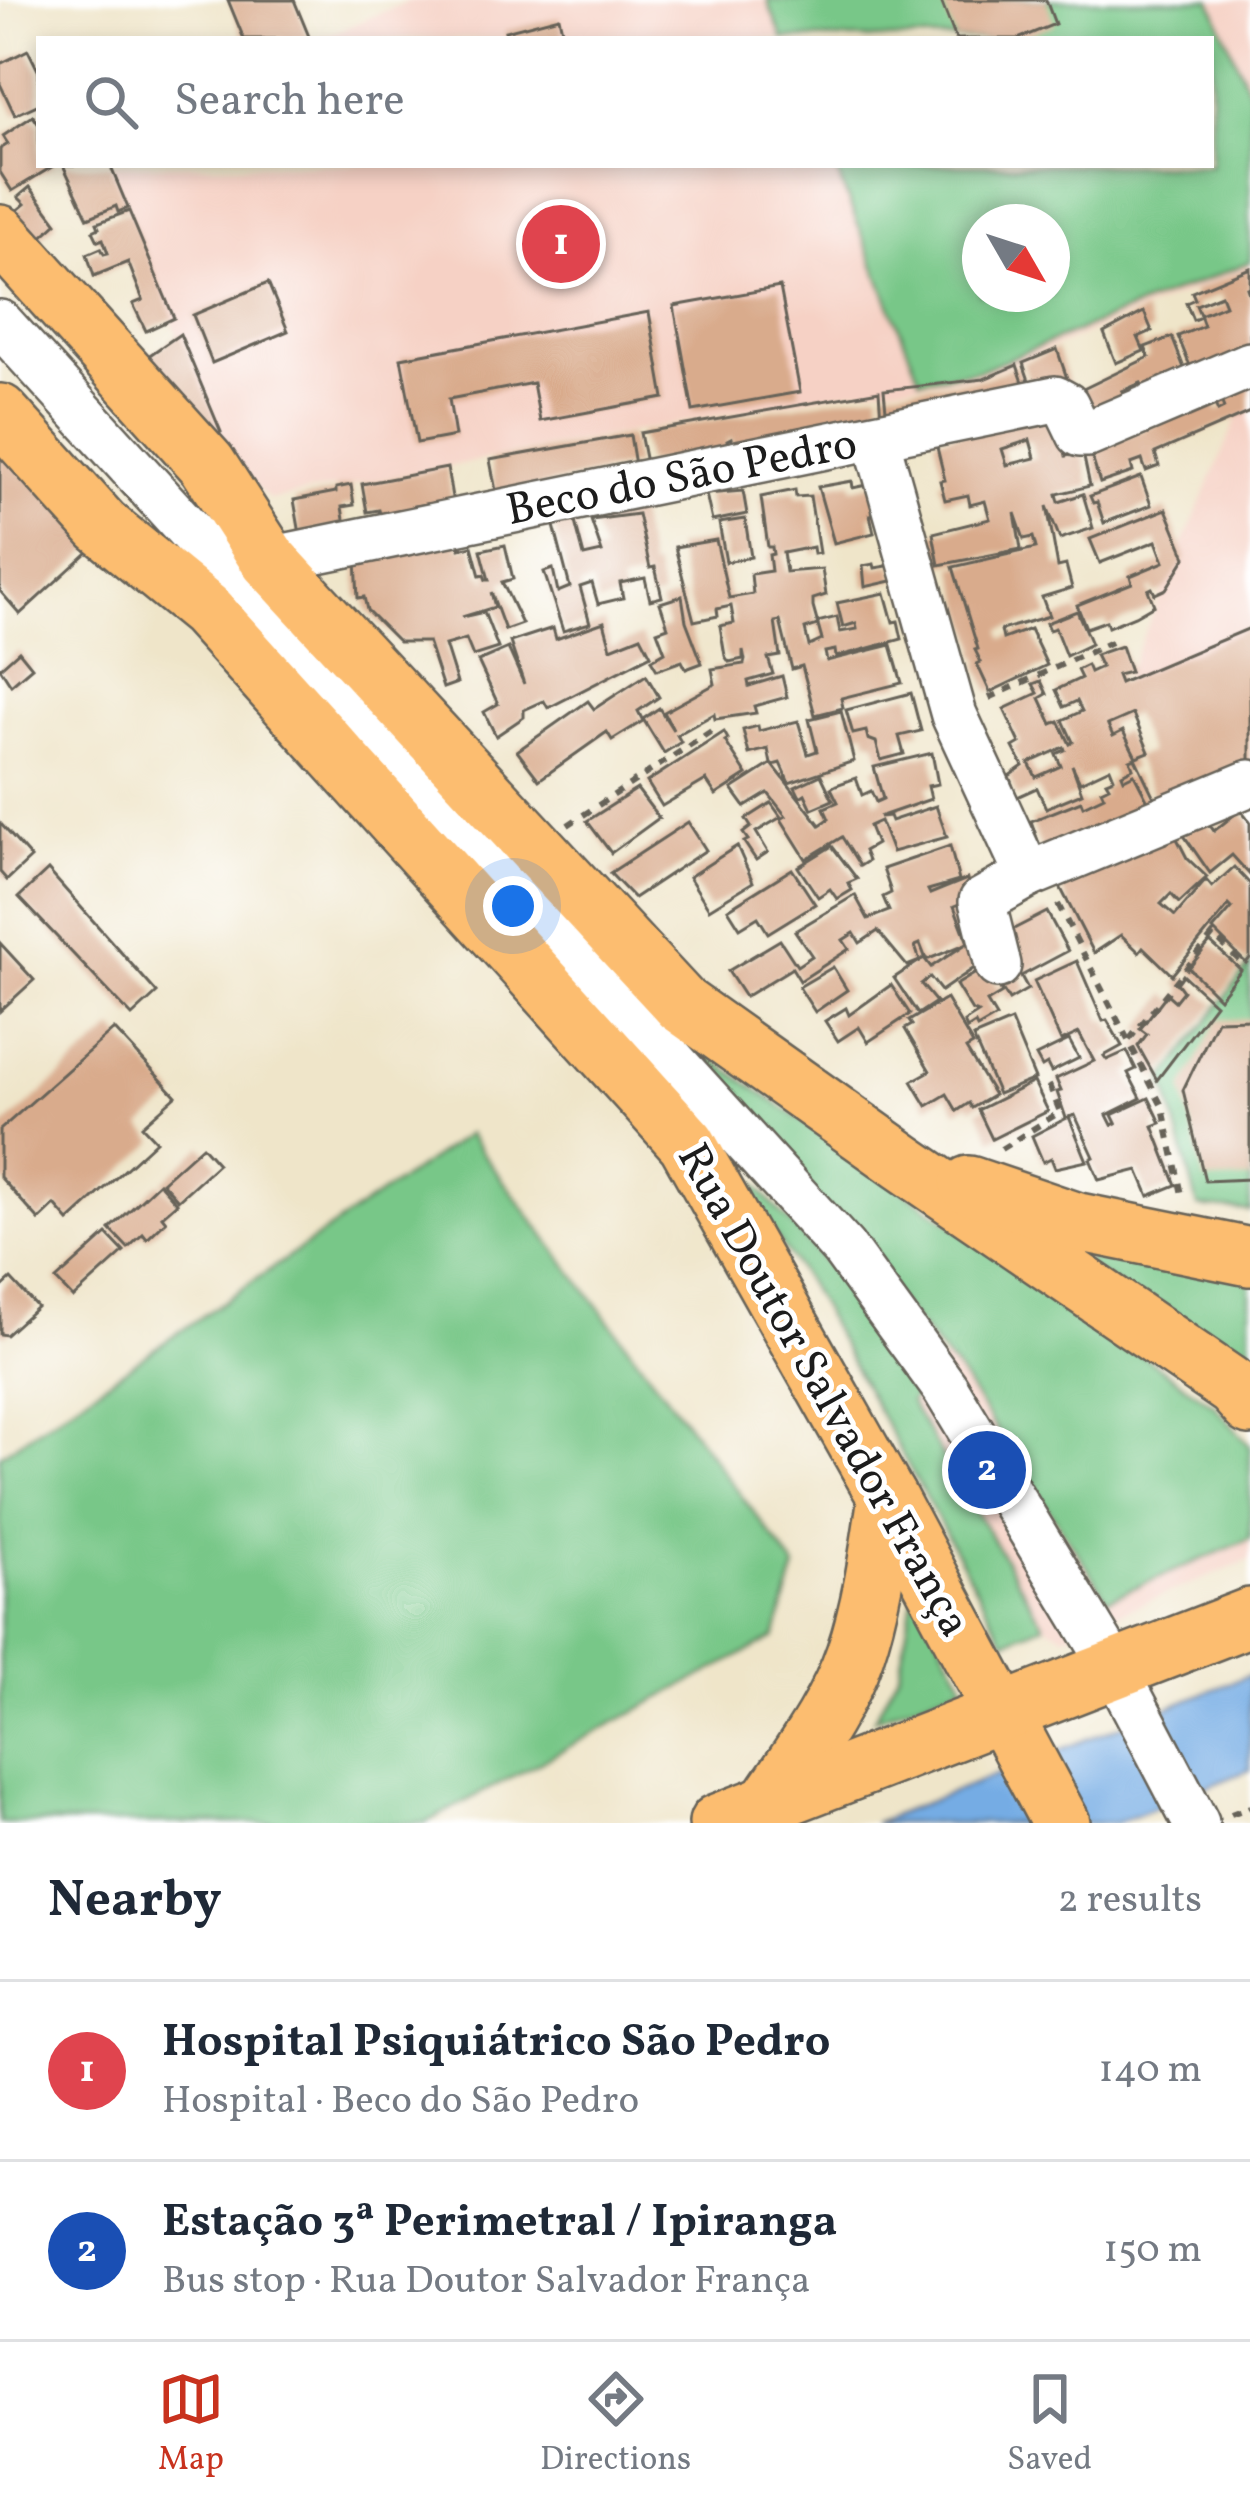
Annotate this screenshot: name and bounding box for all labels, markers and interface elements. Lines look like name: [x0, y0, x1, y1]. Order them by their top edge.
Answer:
search box: [36, 36, 1214, 168]
icon: search: [78, 69, 144, 135]
text: Search here: [174, 71, 405, 134]
pin: 1: [522, 199, 600, 289]
north arrow: [962, 204, 1070, 312]
street label: Beco do São Pedro: [501, 414, 863, 544]
your location: [483, 876, 543, 936]
street label: Rua Doutor Salvador França: [660, 1133, 984, 1649]
pin: 2: [948, 1425, 1026, 1515]
text: Nearby: [48, 1866, 222, 1937]
text: 2 results: [1058, 1874, 1202, 1928]
text: Hospital Psiquiátrico São Pedro: [162, 2012, 830, 2075]
text: 1: [79, 2044, 95, 2098]
text: 140 m: [1099, 2044, 1202, 2098]
text: Hospital · Beco do São Pedro: [162, 2075, 639, 2129]
text: Estação 3ª Perimetral / Ipiranga: [162, 2192, 837, 2255]
text: 2: [77, 2224, 97, 2278]
text: 150 m: [1103, 2224, 1202, 2278]
text: Bus stop · Rua Doutor Salvador França: [162, 2255, 811, 2309]
tab: Map: [158, 2366, 224, 2484]
tab: Directions: [540, 2366, 691, 2484]
tab: Saved: [1007, 2366, 1092, 2484]

